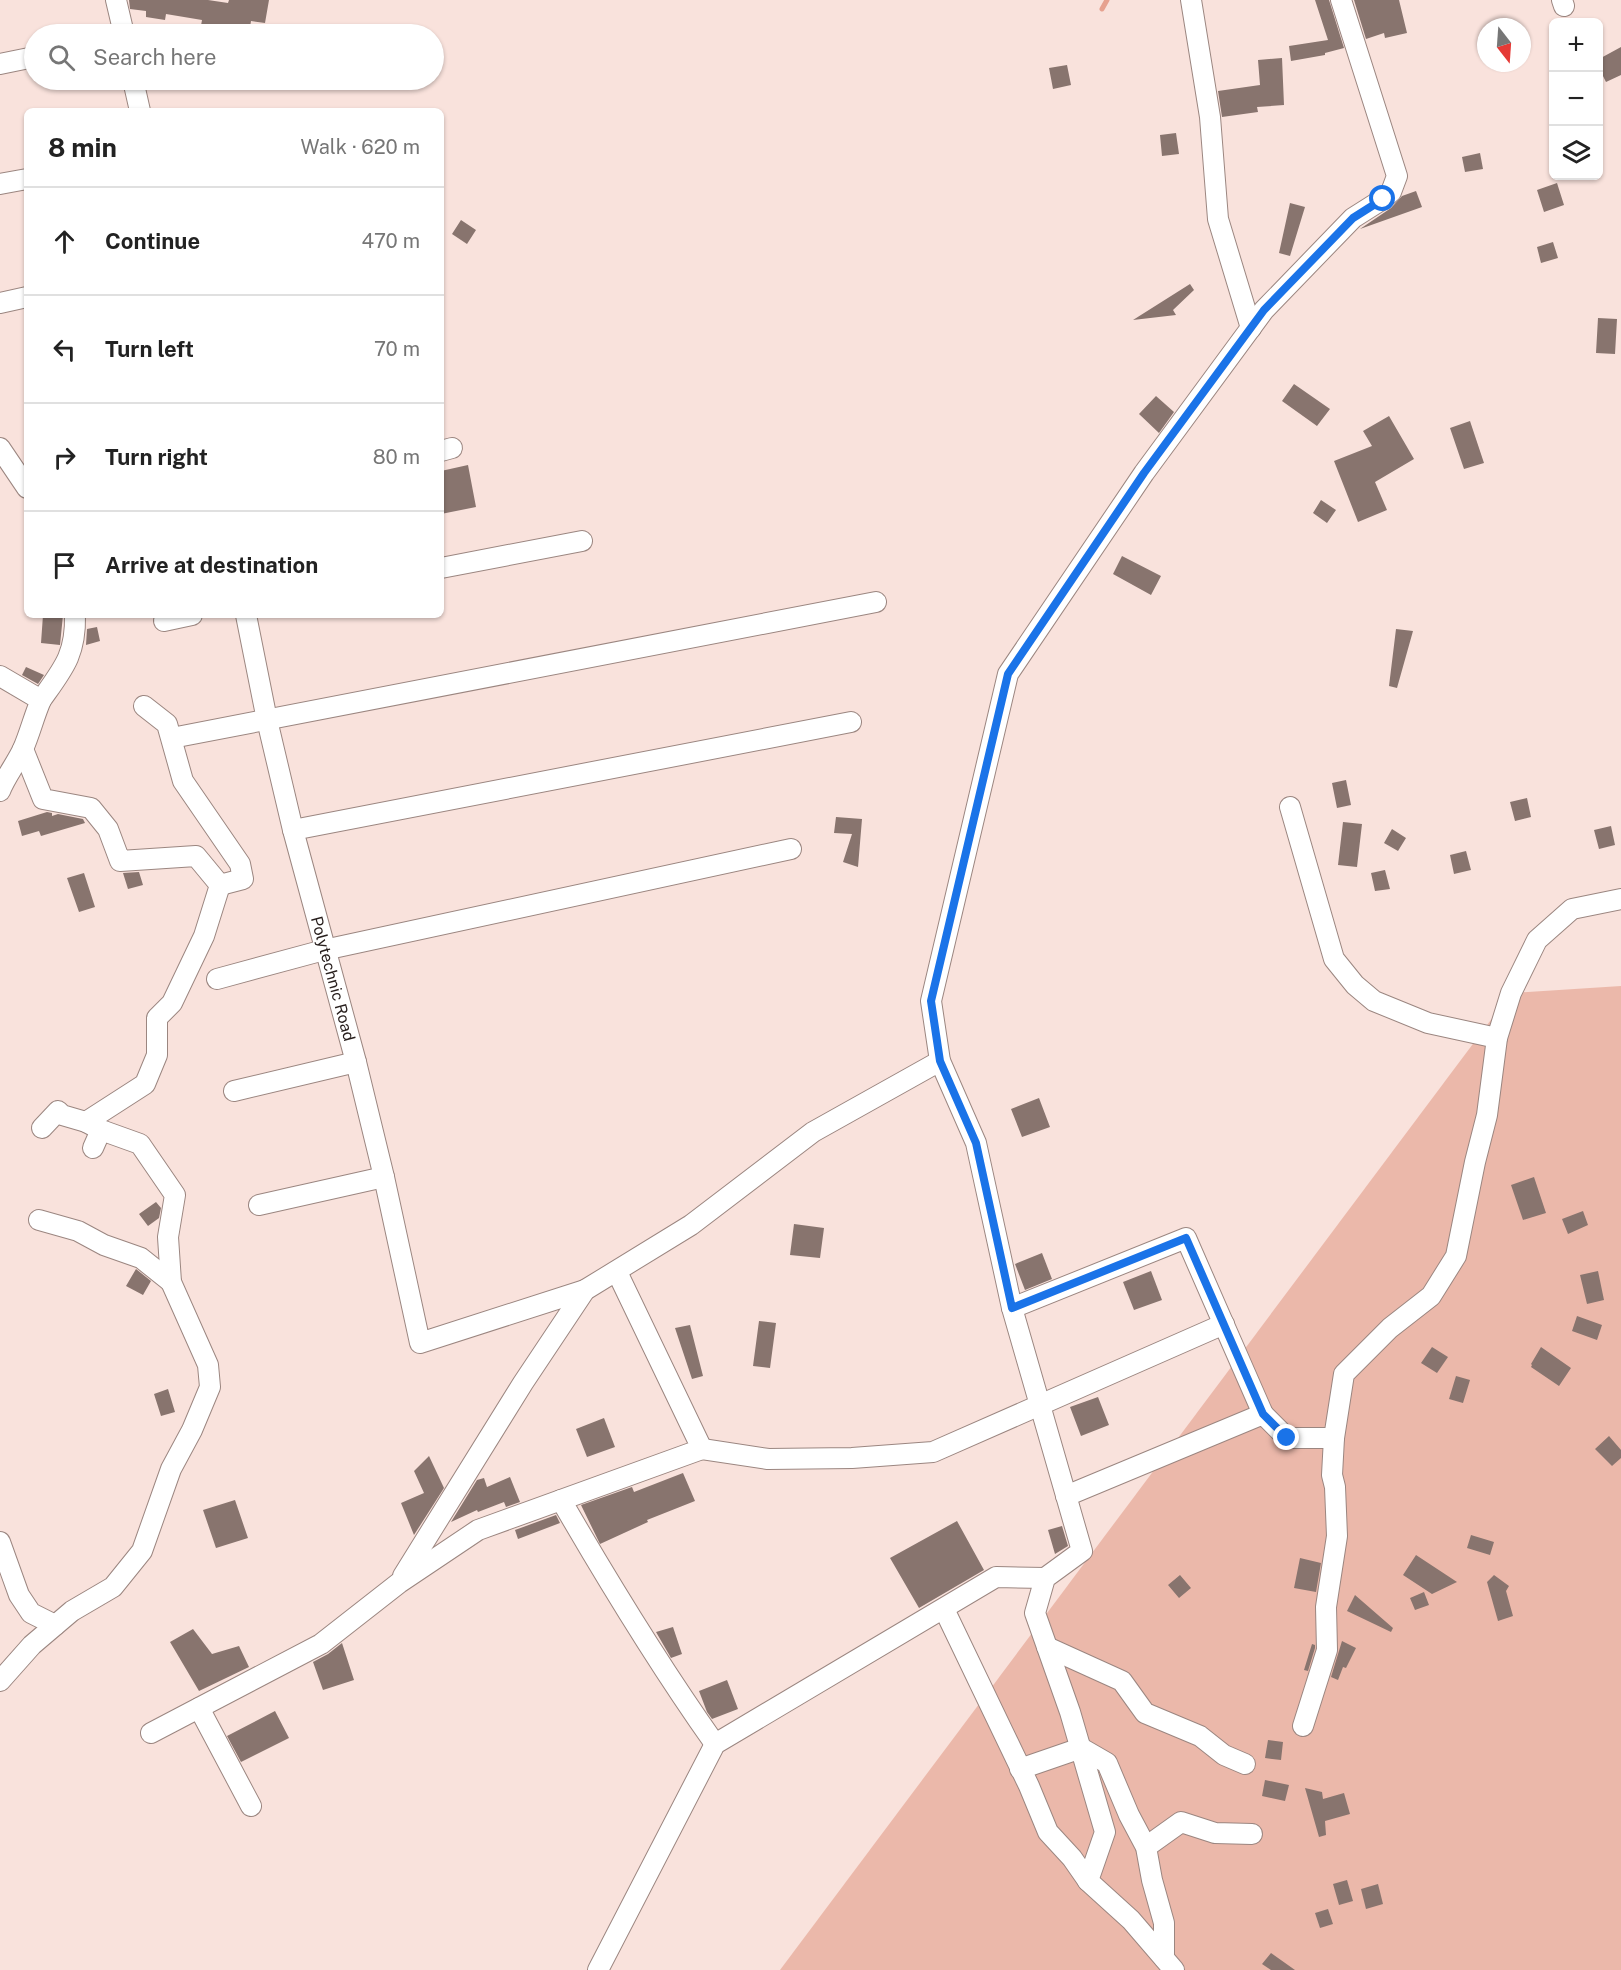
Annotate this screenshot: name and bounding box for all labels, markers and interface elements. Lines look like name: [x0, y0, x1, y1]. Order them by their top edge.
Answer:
north arrow: [1477, 18, 1531, 72]
map controls: [1549, 18, 1603, 180]
button: +: [1549, 18, 1603, 72]
search box: [24, 24, 444, 90]
icon: search: [45, 41, 78, 74]
text: Search here: [93, 44, 217, 70]
button: −: [1549, 72, 1603, 126]
button: layers: [1549, 126, 1603, 180]
text: 8 min: [48, 132, 117, 163]
text: Walk · 620 m: [301, 135, 420, 159]
route start: [1369, 185, 1395, 211]
icon: ahead: [48, 225, 81, 258]
text: Continue: [105, 228, 200, 254]
text: 470 m: [361, 229, 420, 253]
icon: left: [48, 333, 81, 366]
text: Turn left: [105, 336, 194, 362]
text: 70 m: [374, 337, 420, 361]
icon: right: [48, 441, 81, 474]
text: Turn right: [105, 444, 208, 470]
text: 80 m: [373, 445, 420, 469]
icon: arrive: [48, 549, 81, 582]
text: Arrive at destination: [105, 552, 318, 578]
street label: Polytechnic Road: [307, 914, 359, 1043]
route end: [1273, 1424, 1299, 1450]

